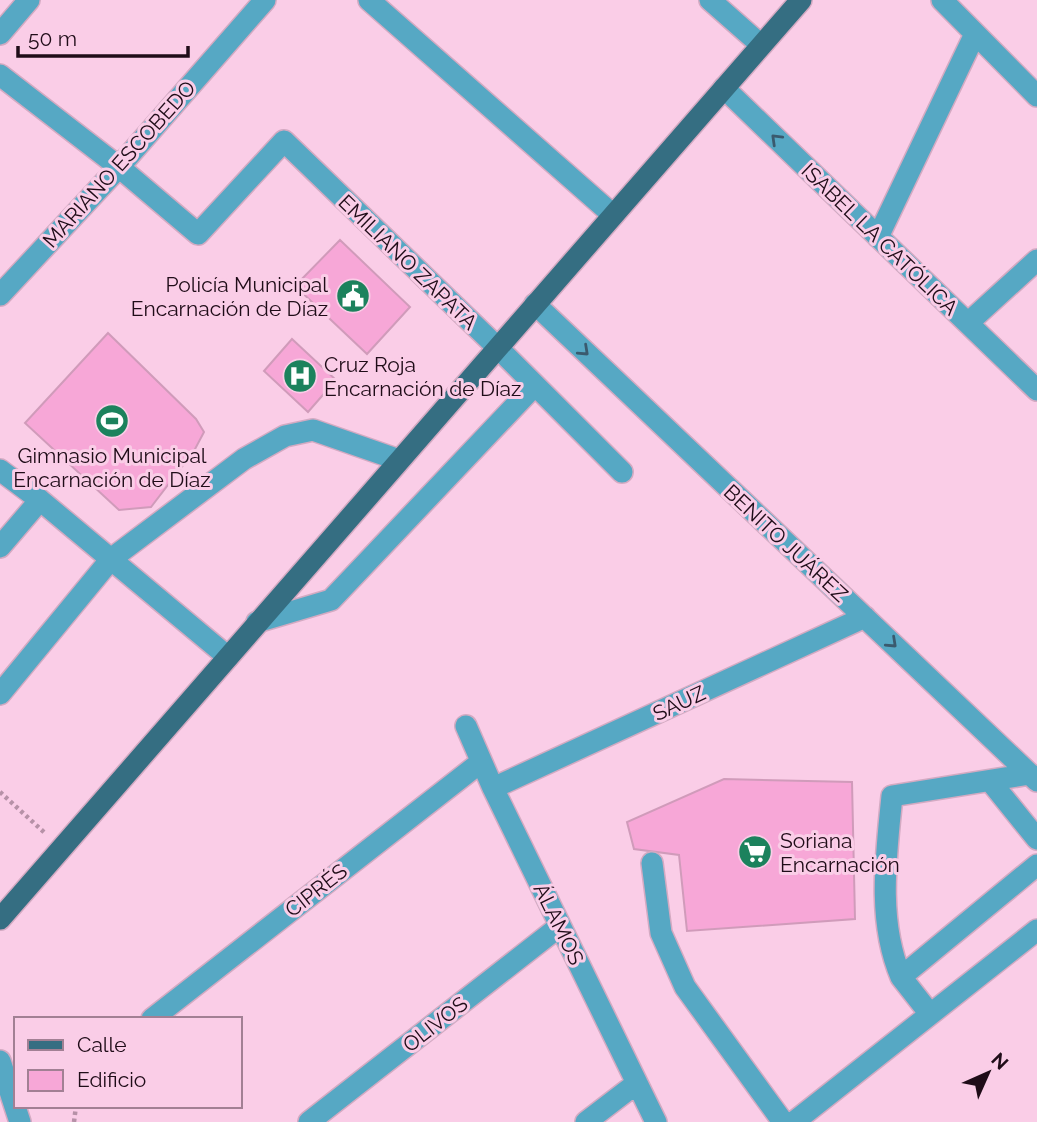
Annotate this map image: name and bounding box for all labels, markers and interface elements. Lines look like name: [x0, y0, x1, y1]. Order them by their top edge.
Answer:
scale bar: [18, 14, 187, 58]
text: 50 m: [28, 26, 77, 51]
street label: MARIANO ESCOBEDO: [37, 75, 201, 253]
one-way arrow: [771, 134, 784, 147]
street label: ISABEL LA CATÓLICA: [797, 158, 963, 320]
street label: EMILIANO ZAPATA: [333, 189, 483, 335]
place label: Policía Municipal Encarnación de Díaz: [131, 272, 328, 321]
public building icon: Policía Municipal Encarnación de Díaz: [334, 277, 372, 315]
one-way arrow: [576, 343, 589, 356]
place label: Cruz Roja Encarnación de Díaz: [324, 352, 521, 401]
hospital icon: Cruz Roja Encarnación de Díaz: [281, 357, 319, 395]
sports icon: Gimnasio Municipal Encarnación de Díaz: [93, 402, 131, 440]
place label: Gimnasio Municipal Encarnación de Díaz: [13, 443, 211, 492]
street label: BENITO JUÁREZ: [719, 479, 853, 607]
one-way arrow: [883, 634, 896, 647]
street label: SAUZ: [649, 680, 709, 726]
place label: Soriana Encarnación: [780, 828, 900, 877]
supermarket icon: Soriana Encarnación: [736, 833, 774, 871]
street label: CIPRÉS: [280, 858, 352, 922]
street label: ÁLAMOS: [529, 879, 590, 969]
street label: OLIVOS: [398, 991, 473, 1057]
legend: [14, 1017, 242, 1108]
text: Calle: [77, 1032, 127, 1057]
north arrow: [953, 1038, 1023, 1108]
text: N: [987, 1048, 1013, 1074]
text: Edificio: [77, 1067, 146, 1092]

